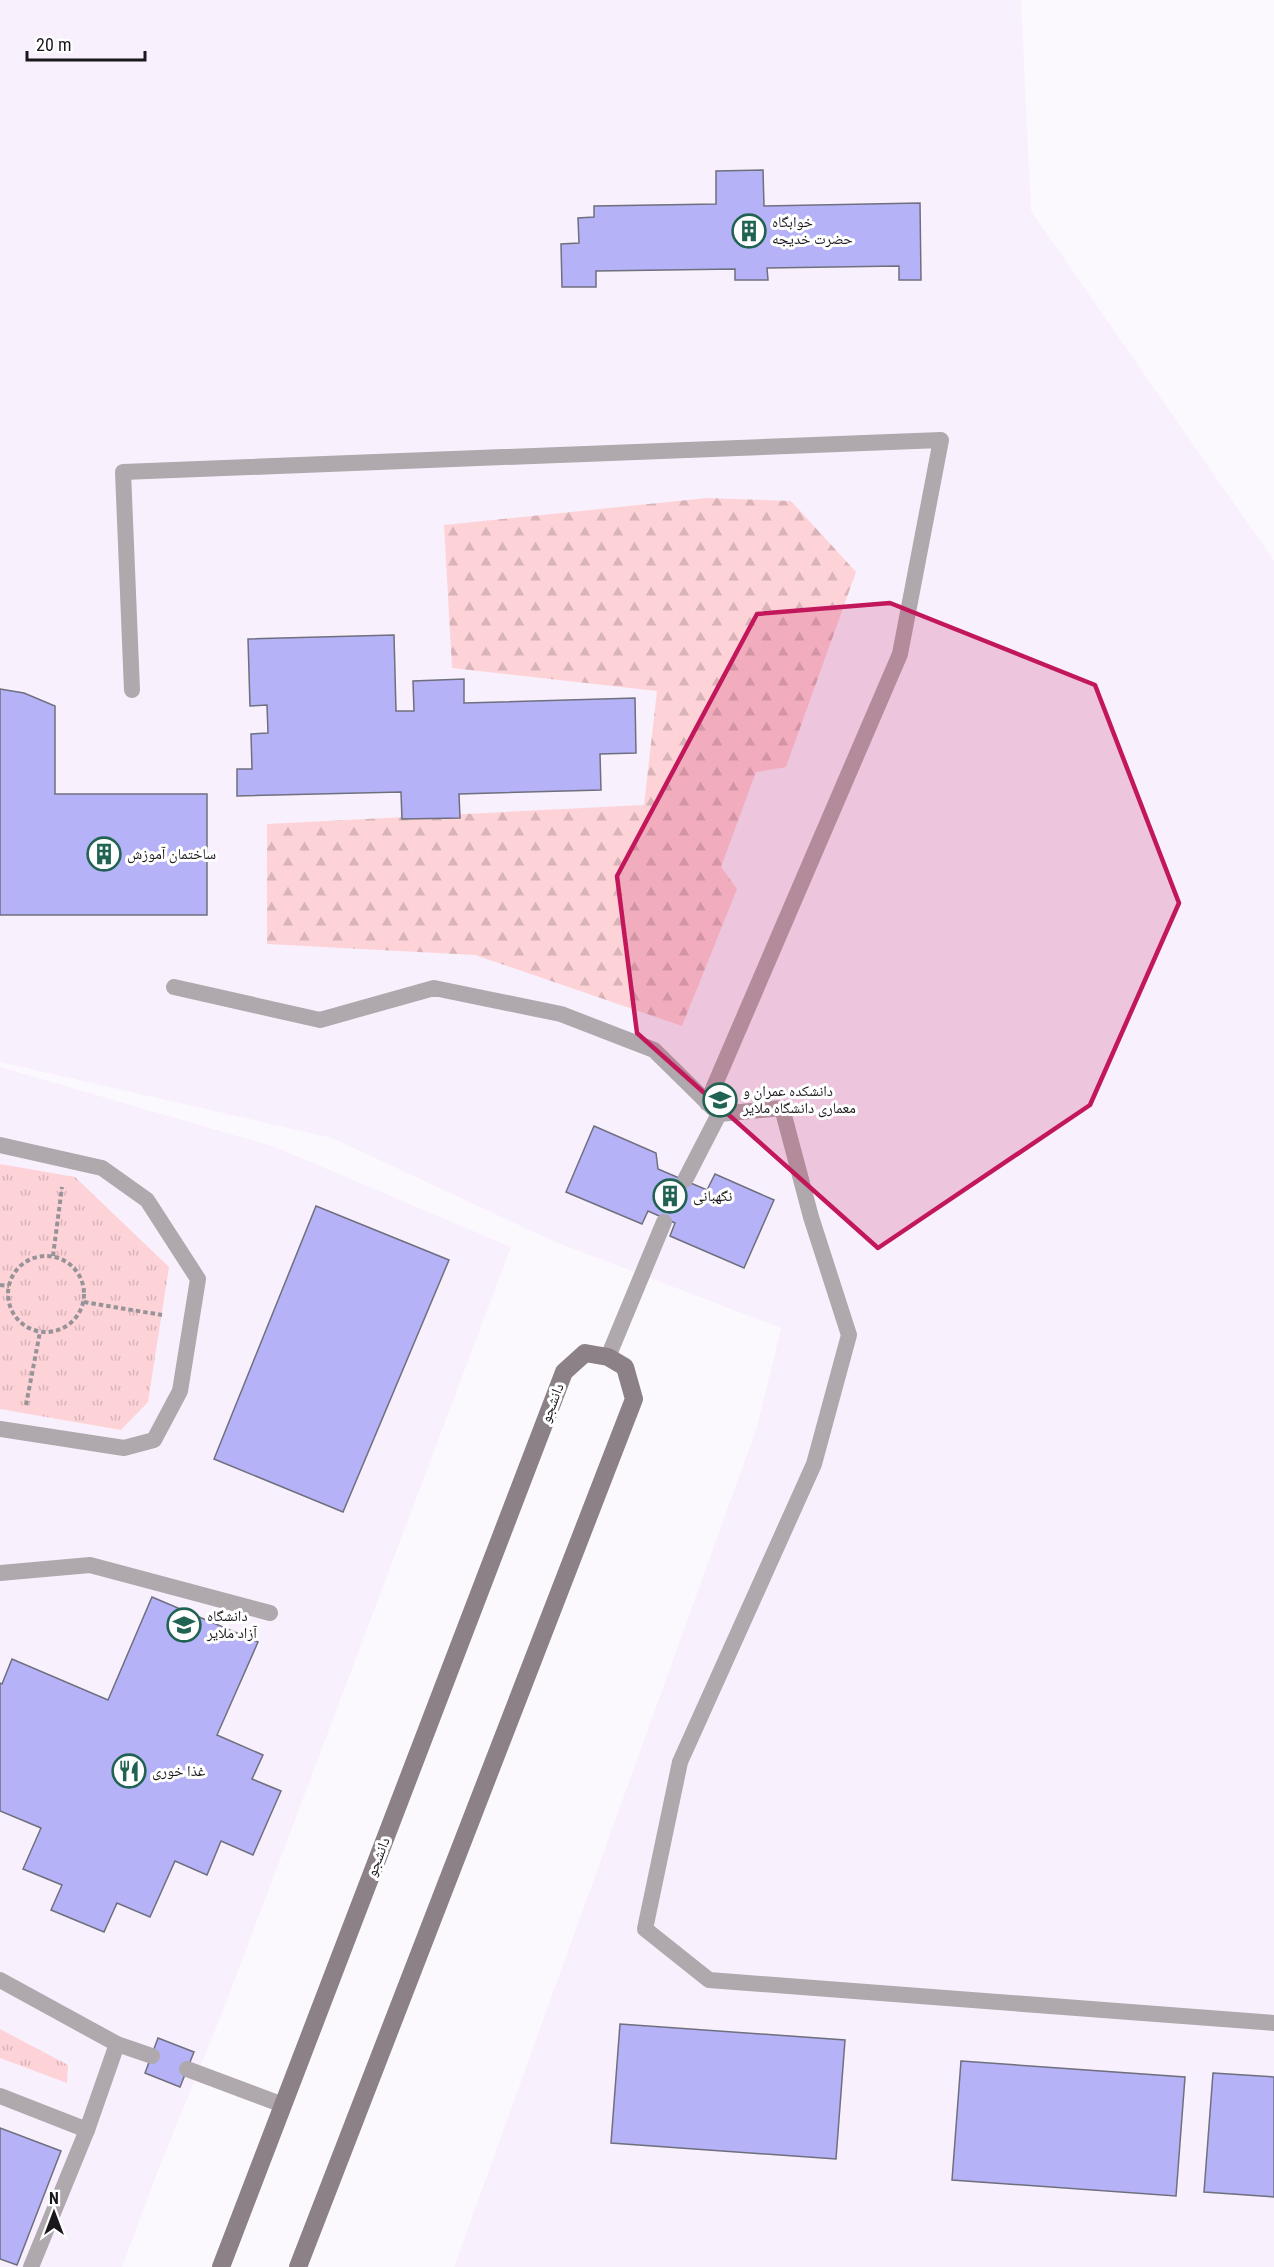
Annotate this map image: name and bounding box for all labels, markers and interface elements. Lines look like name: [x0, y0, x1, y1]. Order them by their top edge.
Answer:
scale bar: [27, 24, 146, 62]
text: 20 m: [36, 34, 71, 55]
building icon: خوابگاه حضرت خدیجه: [731, 213, 767, 249]
place label: خوابگاه حضرت خدیجه: [772, 213, 853, 248]
building icon: ساختمان آموزش: [86, 836, 122, 872]
place label: ساختمان آموزش: [127, 845, 216, 864]
school or university icon: دانشکده عمران و معماری دانشگاه ملایر: [702, 1082, 738, 1118]
place label: دانشکده عمران و معماری دانشگاه ملایر: [742, 1082, 856, 1118]
building icon: نگهبانی: [652, 1178, 688, 1214]
place label: نگهبانی: [693, 1187, 732, 1206]
street label: دانشجو: [536, 1381, 568, 1425]
school or university icon: دانشگاه آزاد ملایر: [166, 1607, 202, 1643]
place label: دانشگاه آزاد ملایر: [206, 1607, 258, 1642]
restaurant icon: غذا خوری: [111, 1753, 147, 1789]
place label: غذا خوری: [152, 1762, 206, 1781]
street label: دانشجو: [362, 1835, 394, 1879]
north arrow: [24, 2183, 84, 2243]
text: N: [49, 2189, 59, 2208]

